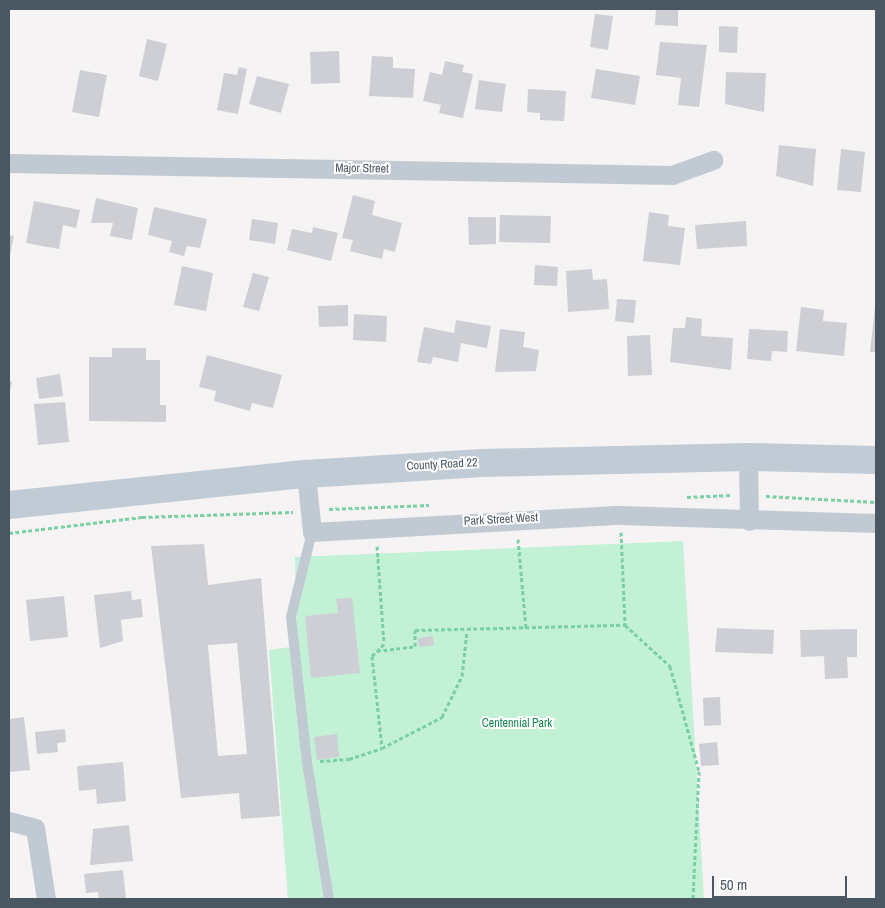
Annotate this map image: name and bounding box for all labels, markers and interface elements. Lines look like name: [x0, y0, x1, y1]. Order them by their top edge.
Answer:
street label: Major Street: [335, 161, 389, 177]
street label: County Road 22: [406, 456, 478, 474]
street label: Park Street West: [464, 511, 538, 529]
park label: Centennial Park: [482, 717, 552, 731]
scale bar: [715, 866, 850, 898]
text: 50 m: [720, 874, 747, 895]

